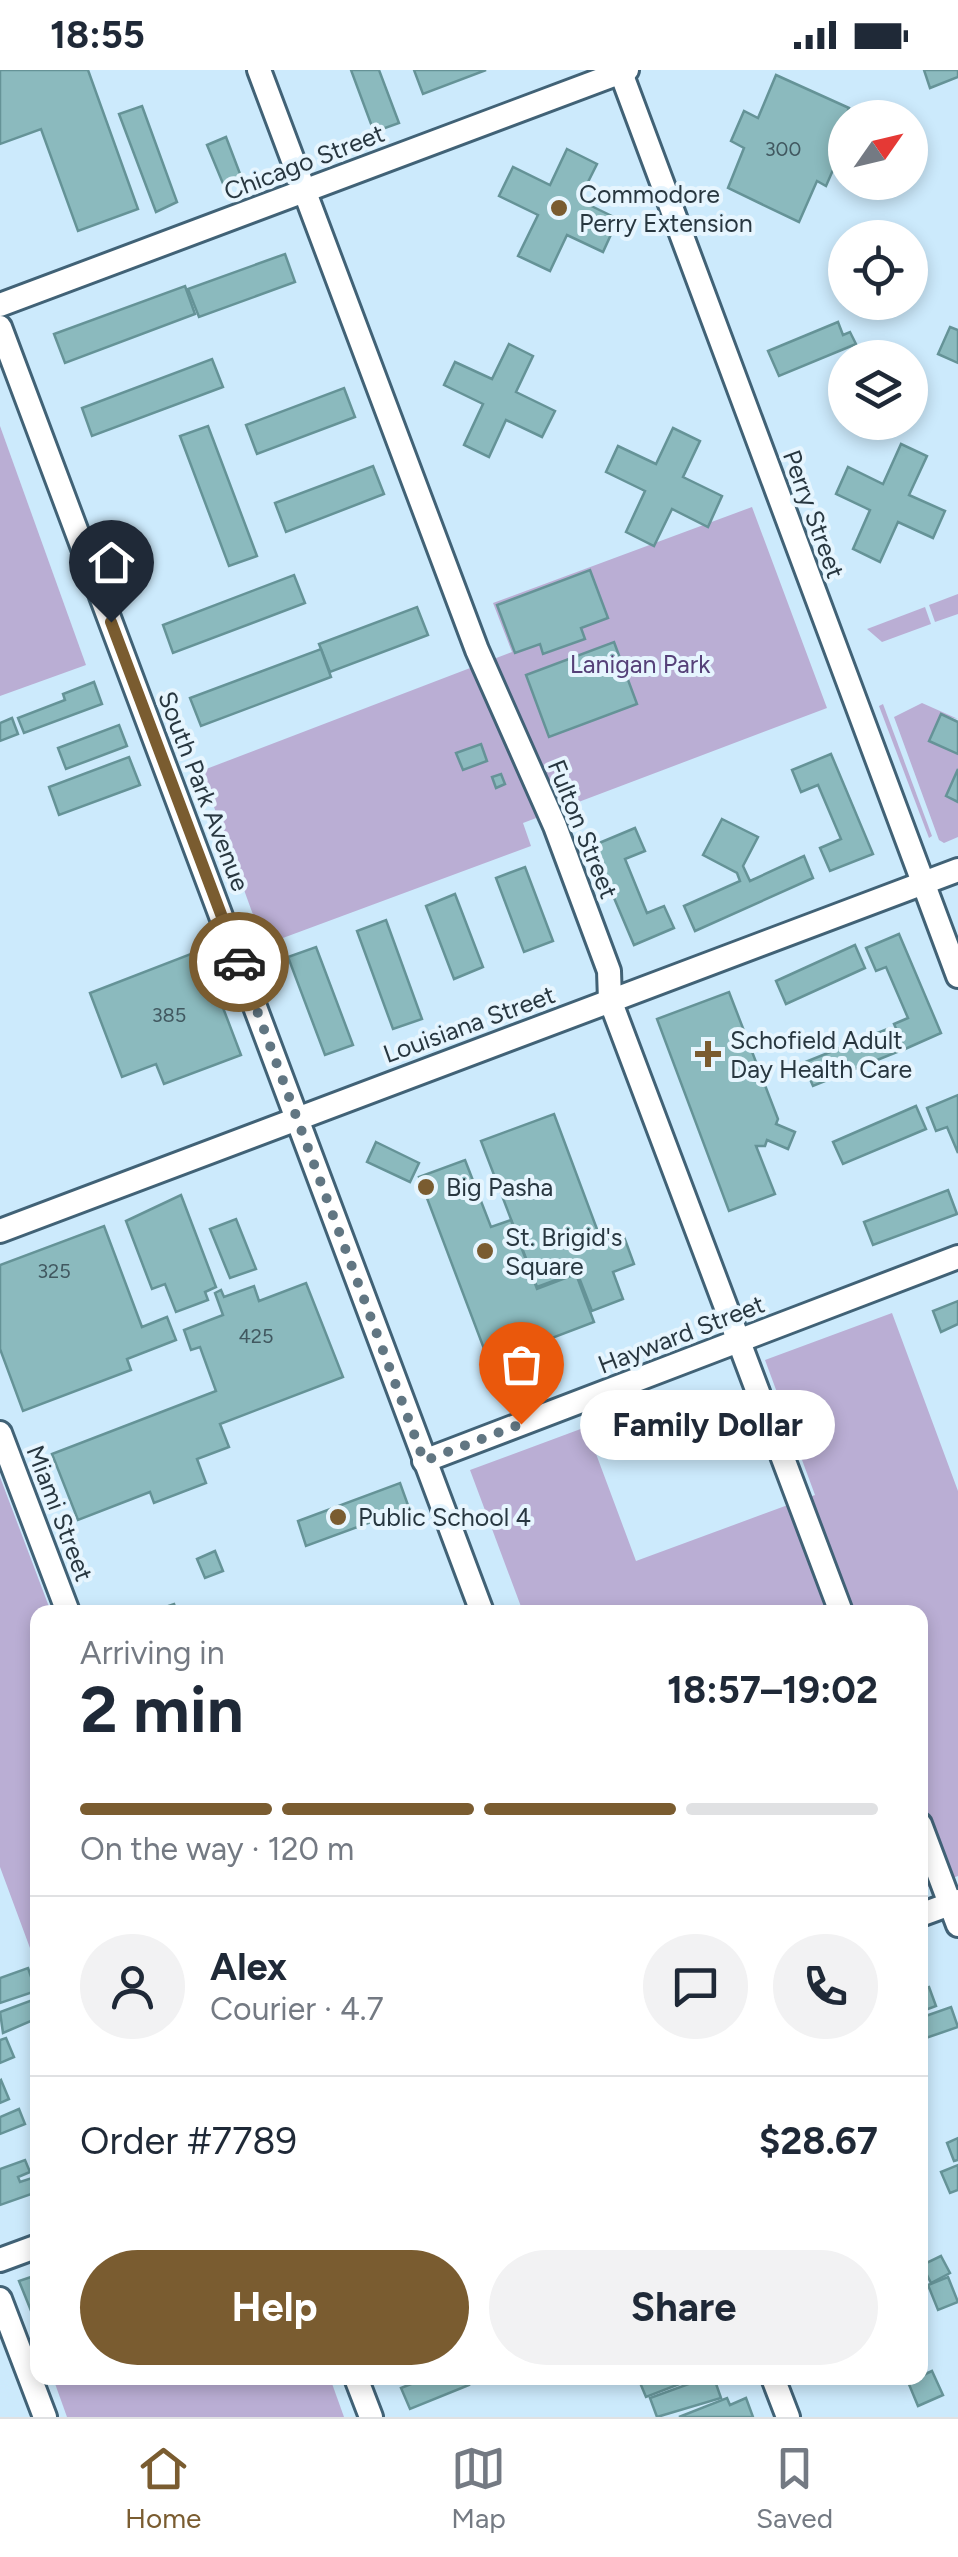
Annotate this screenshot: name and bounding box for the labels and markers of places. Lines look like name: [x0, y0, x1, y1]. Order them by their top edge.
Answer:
place label: Commodore Perry Extension: [579, 179, 753, 238]
marker: Commodore Perry Extension: [548, 197, 570, 219]
pin: [69, 520, 154, 623]
place label: Schofield Adult Day Health Care: [730, 1025, 912, 1084]
marker: Schofield Adult Day Health Care: [695, 1041, 721, 1067]
place label: Big Pasha: [446, 1172, 553, 1202]
marker: Big Pasha: [415, 1176, 437, 1198]
place label: St. Brigid's Square: [505, 1222, 622, 1281]
marker: St. Brigid's Square: [474, 1240, 496, 1262]
pin: [479, 1322, 564, 1425]
callout: Family Dollar: [581, 1389, 836, 1459]
place label: Public School 4: [358, 1502, 531, 1532]
marker: Public School 4: [327, 1506, 349, 1528]

